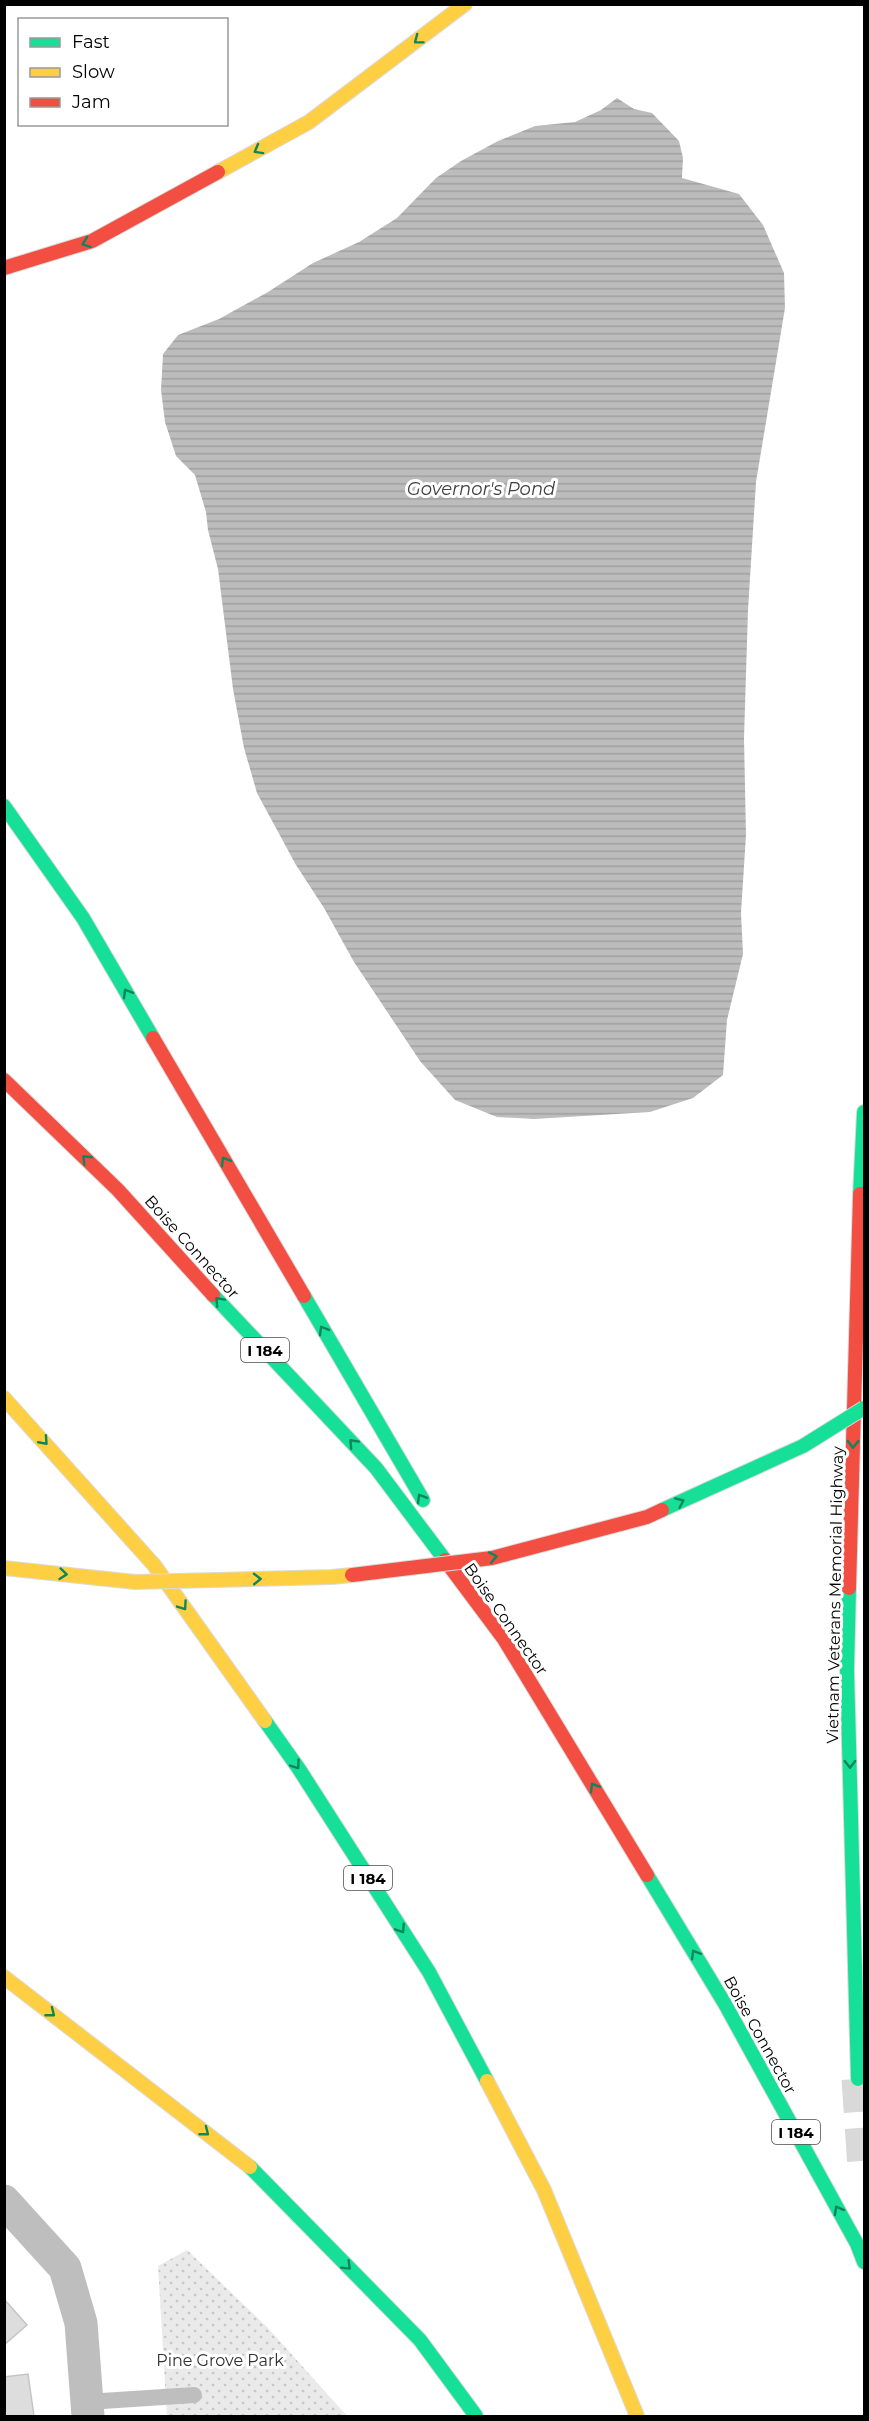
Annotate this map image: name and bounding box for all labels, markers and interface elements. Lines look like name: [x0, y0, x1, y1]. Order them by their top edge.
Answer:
legend: [18, 18, 228, 126]
text: Fast: [72, 31, 110, 53]
one-way arrow: [414, 32, 425, 43]
text: Slow: [72, 61, 115, 83]
text: Jam: [71, 91, 111, 113]
one-way arrow: [253, 143, 264, 154]
one-way arrow: [81, 235, 92, 248]
water label: Governor's Pond: [407, 478, 556, 500]
one-way arrow: [122, 988, 134, 999]
one-way arrow: [83, 1155, 94, 1166]
one-way arrow: [221, 1157, 232, 1167]
street label: Boise Connector: [141, 1192, 243, 1302]
one-way arrow: [215, 1298, 226, 1308]
one-way arrow: [319, 1325, 330, 1336]
road number: I 184: [241, 1338, 289, 1362]
one-way arrow: [37, 1434, 48, 1445]
one-way arrow: [847, 1439, 860, 1448]
one-way arrow: [349, 1440, 360, 1451]
street label: Vietnam Veterans Memorial Highway: [823, 1446, 847, 1744]
one-way arrow: [417, 1494, 429, 1504]
one-way arrow: [673, 1497, 684, 1509]
one-way arrow: [488, 1551, 498, 1564]
street label: Boise Connector: [460, 1559, 552, 1679]
one-way arrow: [58, 1567, 67, 1580]
one-way arrow: [253, 1572, 262, 1585]
one-way arrow: [176, 1599, 187, 1610]
one-way arrow: [289, 1758, 300, 1769]
one-way arrow: [844, 1760, 856, 1769]
one-way arrow: [590, 1783, 602, 1793]
road number: I 184: [344, 1866, 392, 1890]
one-way arrow: [394, 1922, 405, 1933]
one-way arrow: [690, 1950, 702, 1960]
street label: Boise Connector: [720, 1973, 800, 2097]
one-way arrow: [44, 2005, 55, 2016]
road number: I 184: [772, 2120, 820, 2144]
one-way arrow: [199, 2125, 210, 2136]
one-way arrow: [834, 2206, 845, 2216]
one-way arrow: [339, 2258, 350, 2269]
park label: Pine Grove Park: [156, 2351, 284, 2370]

